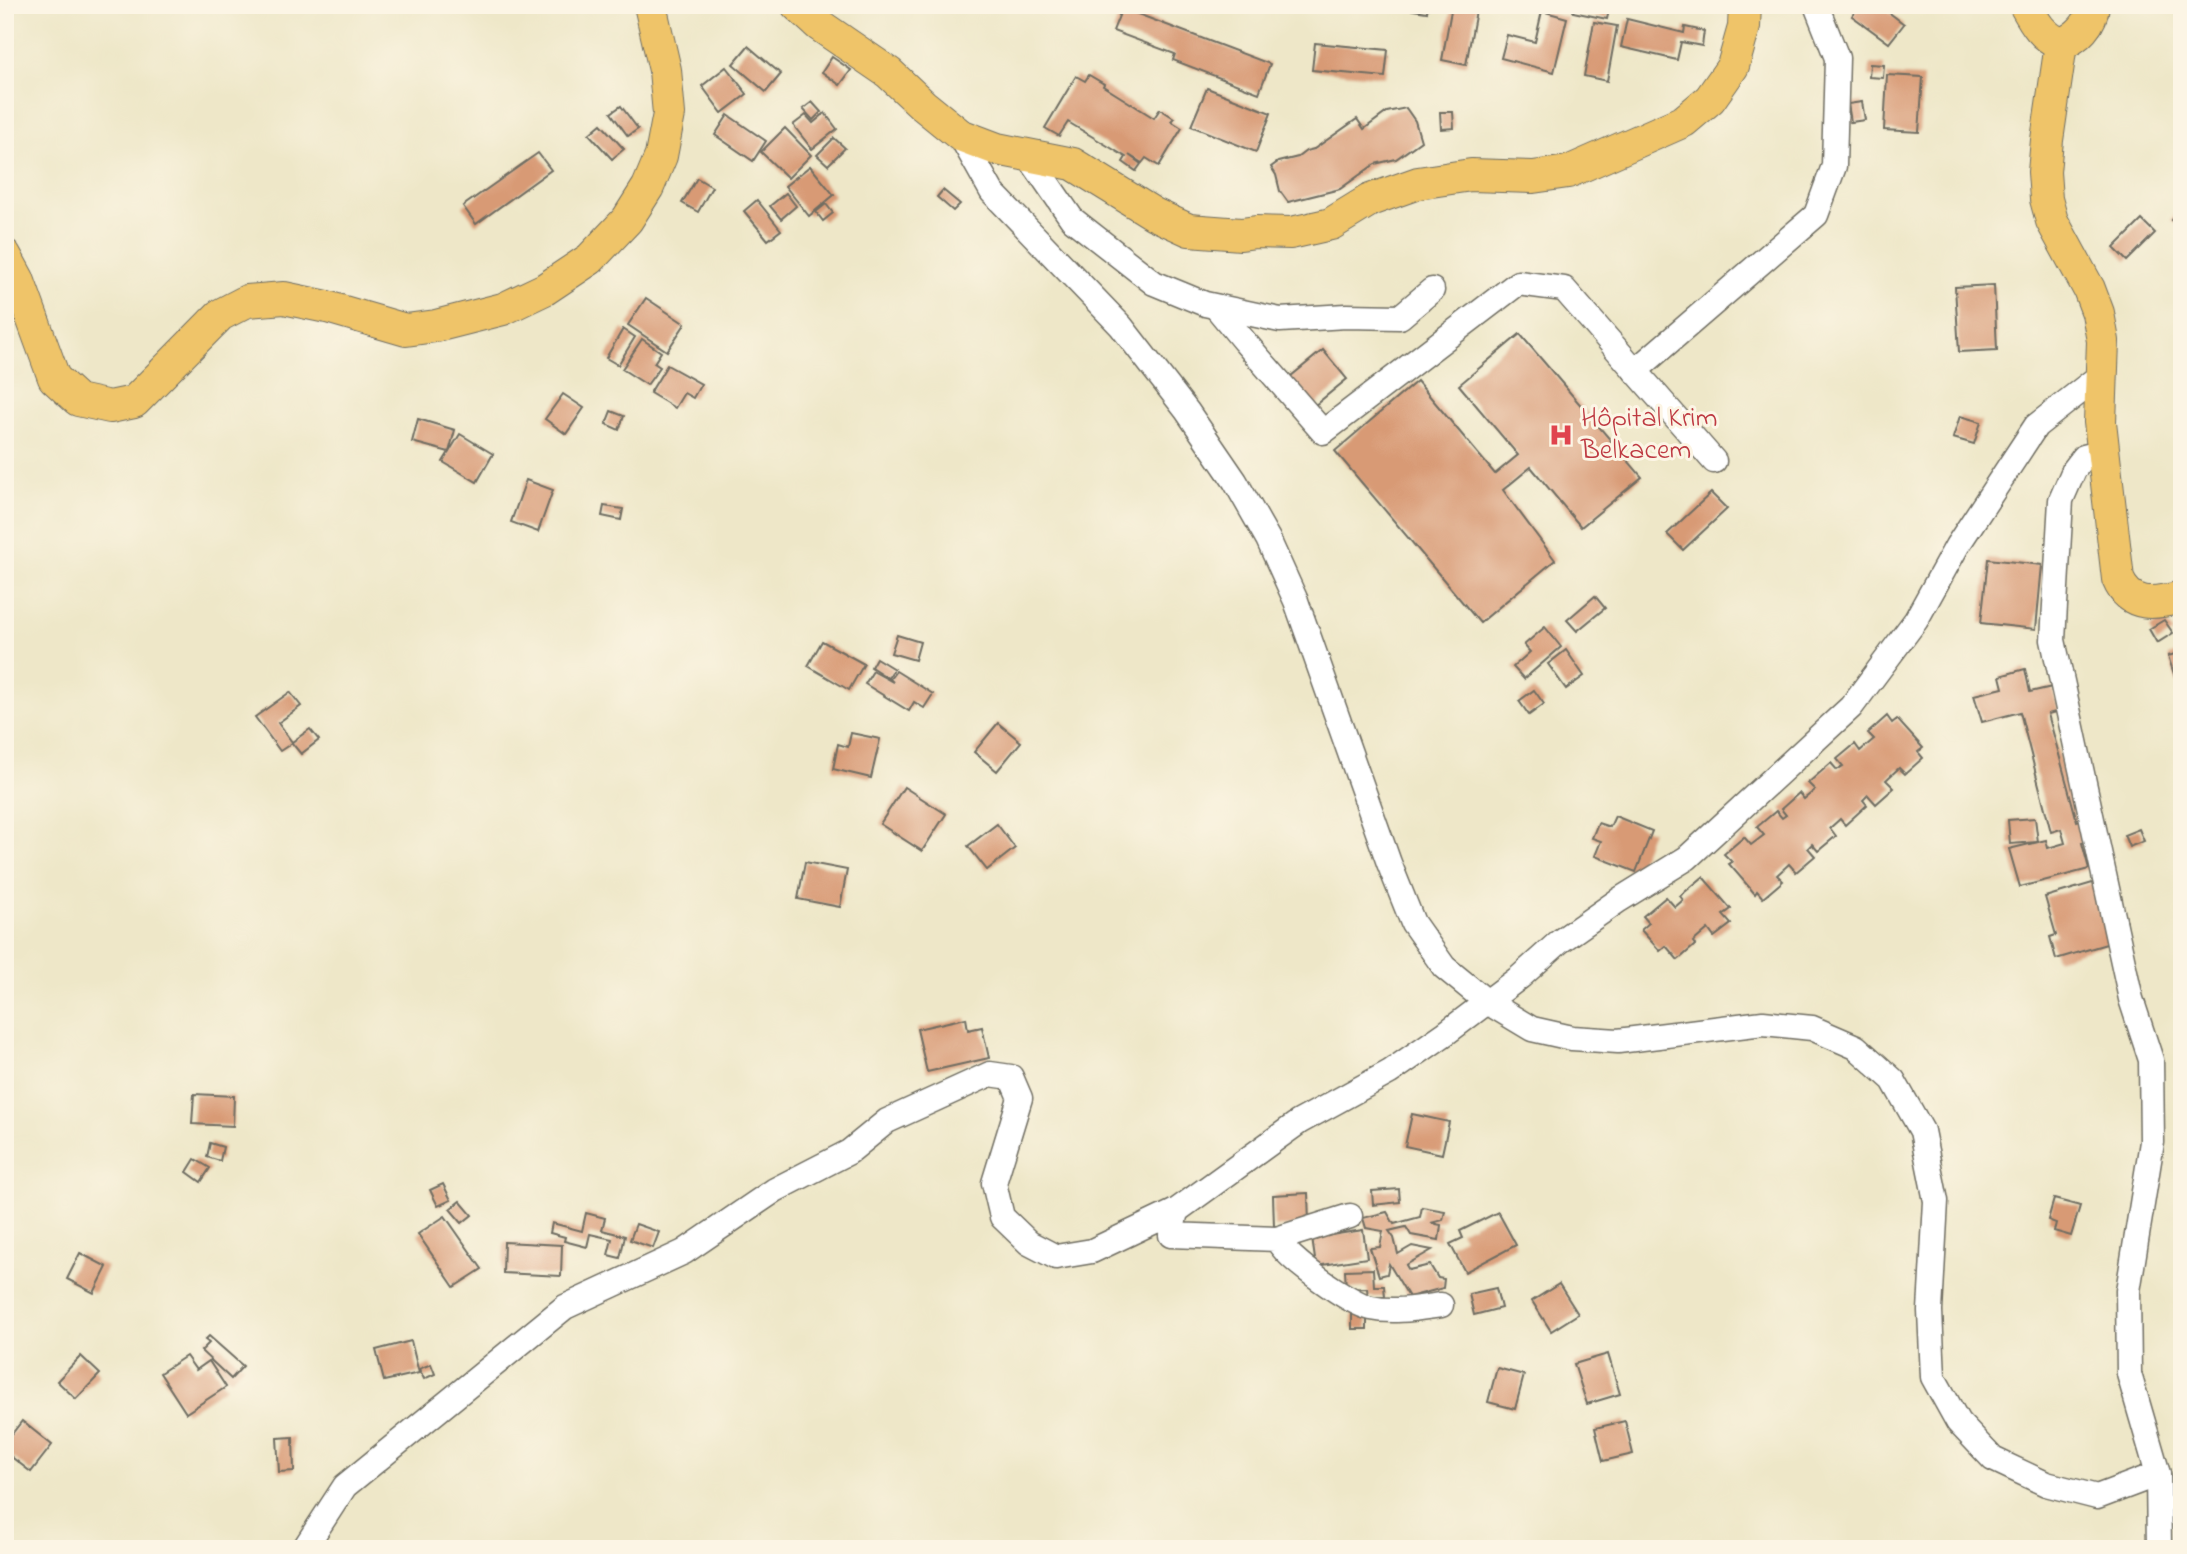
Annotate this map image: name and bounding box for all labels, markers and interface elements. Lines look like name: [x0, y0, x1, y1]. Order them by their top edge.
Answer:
place label: Hôpital Krim Belkacem: [1580, 399, 1717, 472]
hospital icon: Hôpital Krim Belkacem: [1547, 421, 1575, 449]

